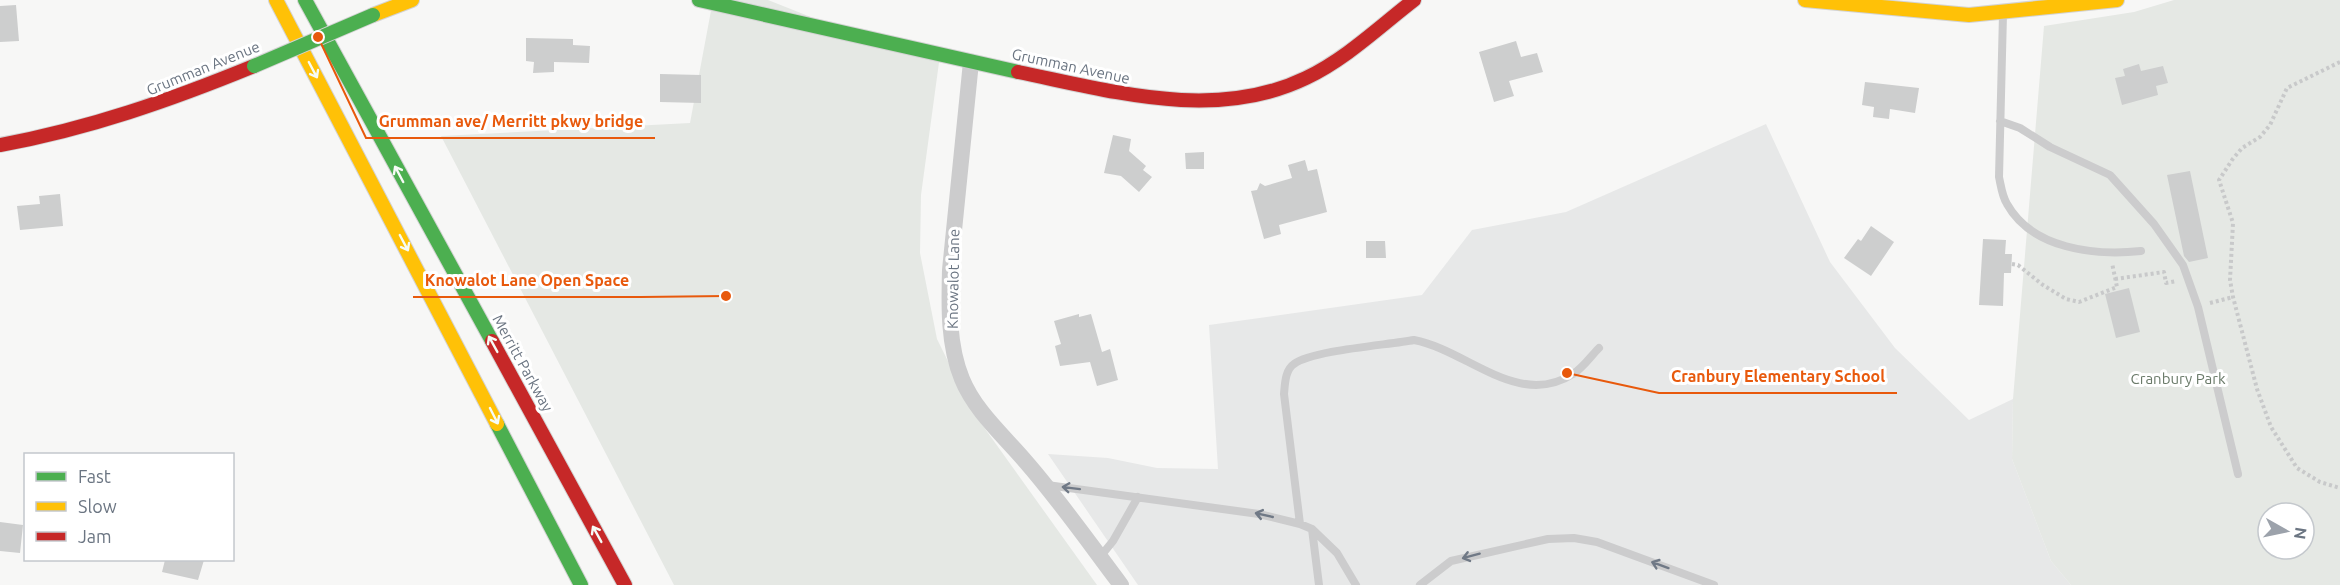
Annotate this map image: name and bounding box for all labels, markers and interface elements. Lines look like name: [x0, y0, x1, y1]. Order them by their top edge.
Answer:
street label: Grumman Avenue: [144, 38, 262, 98]
street label: Grumman Avenue: [1010, 45, 1132, 87]
one-way arrow: [308, 61, 319, 79]
callout: Grumman ave/ Merritt pkwy bridge: [366, 104, 655, 138]
text: Grumman ave/ Merritt pkwy bridge: [379, 112, 643, 130]
one-way arrow: [393, 166, 405, 183]
street label: Knowalot Lane: [944, 229, 962, 329]
one-way arrow: [399, 233, 410, 251]
callout: Knowalot Lane Open Space: [413, 263, 641, 297]
text: Knowalot Lane Open Space: [425, 271, 629, 289]
street label: Merritt Parkway: [489, 312, 557, 414]
one-way arrow: [487, 336, 499, 353]
callout: Cranbury Elementary School: [1659, 359, 1897, 393]
text: Cranbury Elementary School: [1671, 367, 1885, 385]
park label: Cranbury Park: [2131, 370, 2226, 387]
one-way arrow: [488, 407, 500, 425]
legend: [24, 453, 234, 561]
text: Fast: [78, 466, 111, 486]
one-way arrow: [1062, 482, 1082, 493]
text: Slow: [78, 496, 117, 516]
north arrow: [2256, 501, 2316, 561]
one-way arrow: [1255, 509, 1274, 521]
one-way arrow: [591, 525, 602, 543]
text: Jam: [78, 526, 112, 546]
text: N: [2291, 526, 2311, 541]
one-way arrow: [1462, 550, 1481, 562]
one-way arrow: [1651, 558, 1669, 569]

